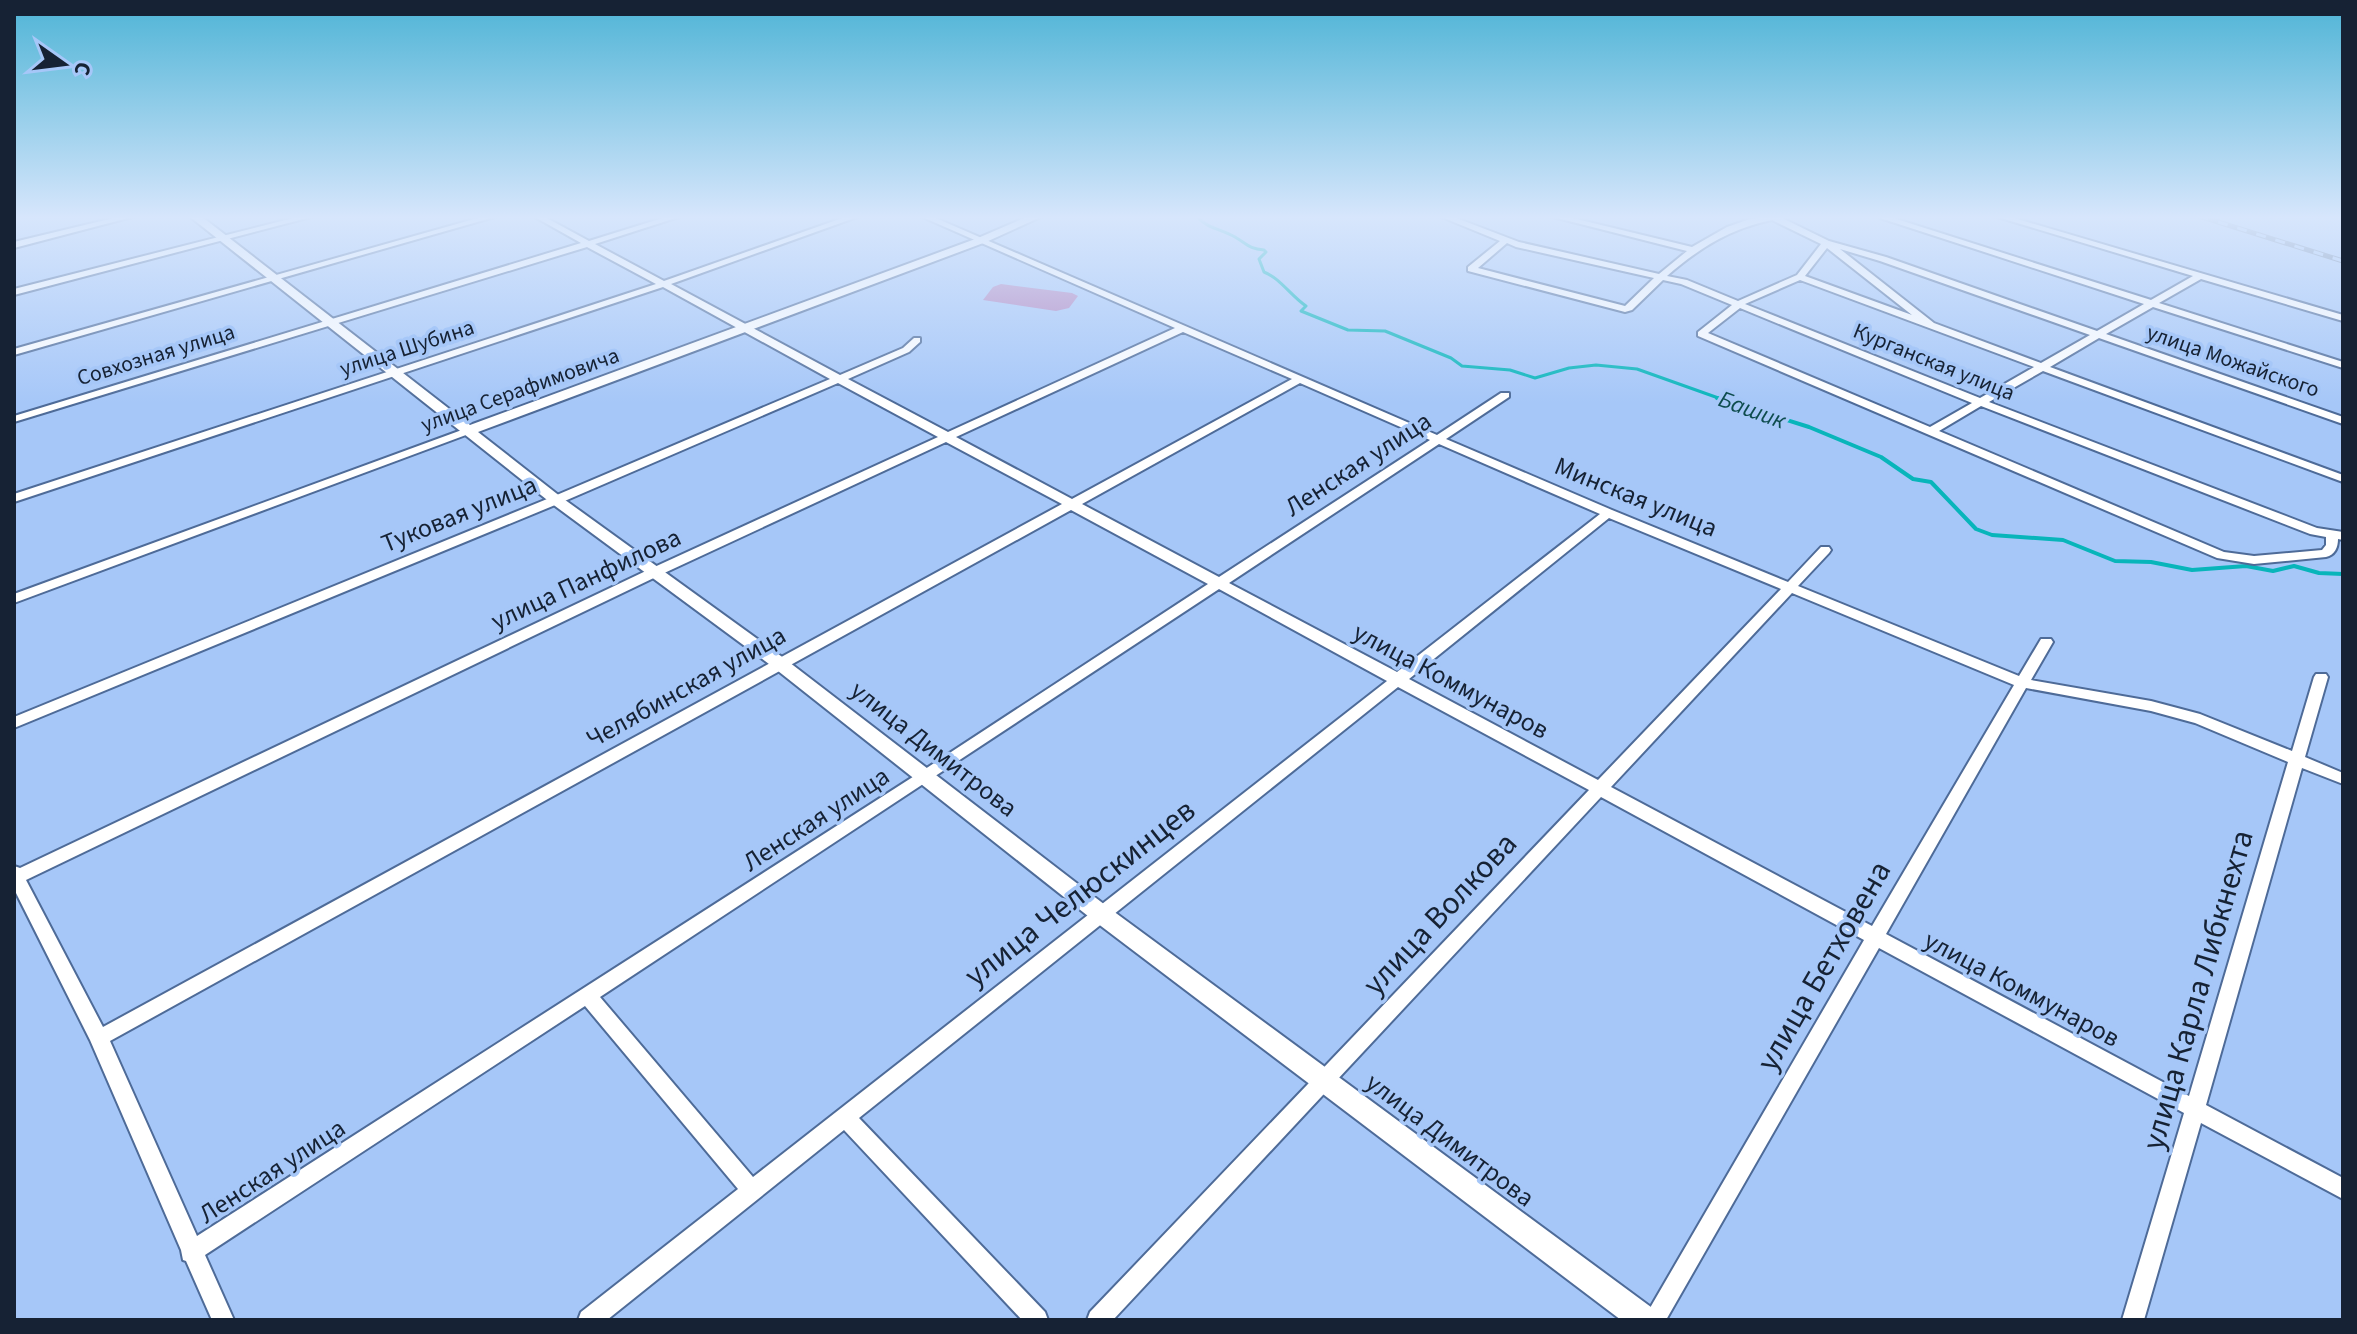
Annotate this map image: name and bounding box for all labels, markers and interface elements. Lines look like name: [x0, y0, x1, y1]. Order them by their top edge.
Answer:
north arrow: [24, 24, 104, 104]
text: С: [65, 59, 100, 79]
street label: улица Шубина: [336, 311, 478, 385]
street label: Курганская улица: [1848, 315, 2020, 409]
street label: Совхозная улица: [73, 316, 239, 394]
street label: улица Можайского: [2142, 316, 2324, 406]
street label: улица Серафимовича: [416, 339, 624, 441]
water label: Башик: [1713, 382, 1791, 438]
street label: Ленская улица: [1277, 403, 1439, 525]
street label: Минская улица: [1549, 448, 1723, 546]
street label: Туковая улица: [376, 466, 542, 562]
street label: улица Панфилова: [485, 519, 687, 639]
street label: улица Коммунаров: [1347, 614, 1555, 748]
street label: Челябинская улица: [579, 617, 793, 757]
street label: улица Димитрова: [843, 672, 1025, 826]
street label: Ленская улица: [735, 758, 897, 880]
street label: улица Челюскинцев: [955, 788, 1205, 998]
street label: улица Волкова: [1352, 822, 1528, 1006]
street label: улица Карла Либкнехта: [2130, 825, 2266, 1155]
street label: улица Бетховена: [1745, 852, 1903, 1080]
street label: улица Коммунаров: [1918, 922, 2126, 1056]
street label: улица Димитрова: [1358, 1064, 1542, 1216]
street label: Ленская улица: [191, 1110, 353, 1232]

